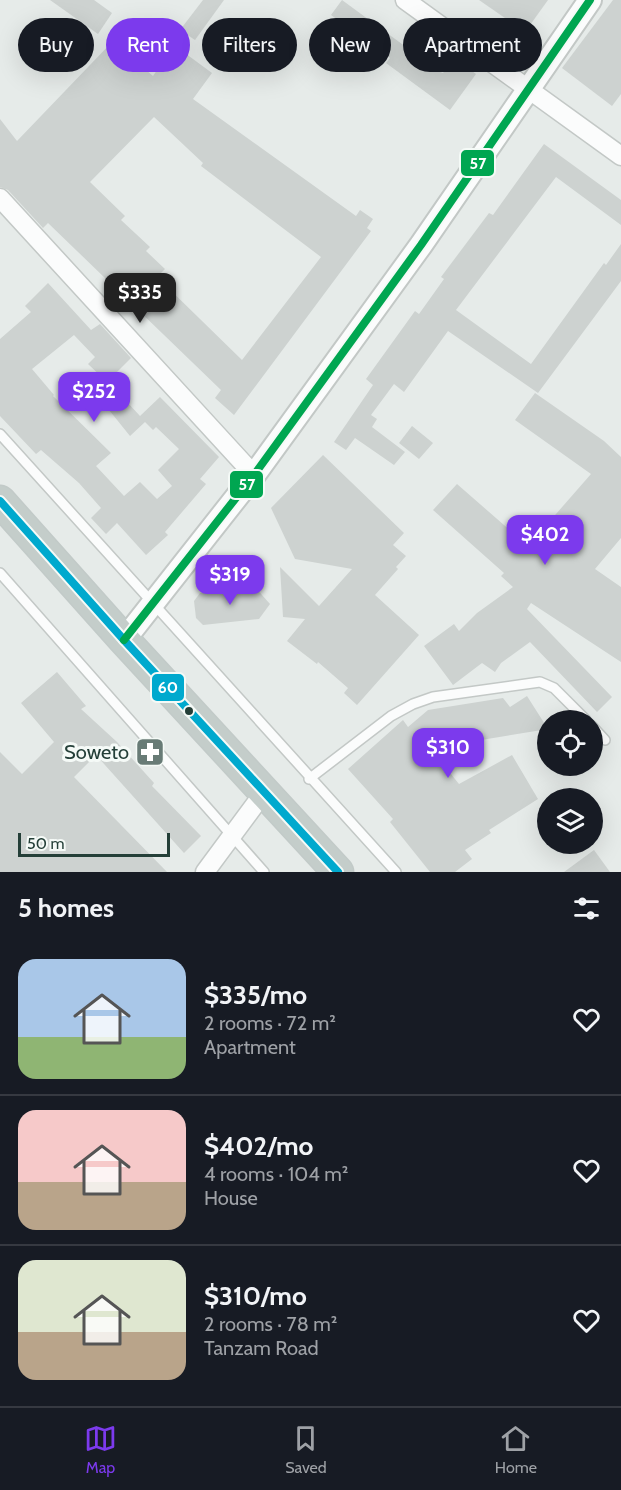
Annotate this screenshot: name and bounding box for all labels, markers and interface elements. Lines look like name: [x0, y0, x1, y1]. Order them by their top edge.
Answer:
chip: Buy: [18, 18, 94, 72]
chip: Rent: [106, 18, 190, 72]
chip: Filters: [202, 18, 297, 72]
chip: New: [309, 18, 391, 72]
chip: Apartment: [403, 18, 542, 72]
line badge: 57: [460, 149, 495, 177]
text: 57: [470, 154, 487, 173]
pin: $335: [104, 273, 176, 324]
text: $335: [118, 280, 162, 304]
pin: $252: [58, 372, 130, 423]
text: $252: [72, 379, 116, 403]
line badge: 57: [229, 470, 264, 499]
text: 57: [239, 475, 256, 494]
pin: $402: [509, 515, 581, 566]
text: $402: [521, 522, 569, 546]
pin: $319: [194, 555, 266, 606]
text: $319: [210, 562, 251, 586]
line badge: 60: [151, 673, 185, 702]
text: 60: [158, 678, 178, 697]
unlabelled marker: [183, 705, 195, 717]
map controls: [537, 710, 603, 854]
button: locate: [537, 710, 603, 776]
pin: $310: [412, 728, 484, 779]
text: $310: [426, 735, 470, 759]
pharmacy icon: Soweto: [134, 736, 166, 768]
place label: Soweto: [64, 740, 129, 764]
button: layers: [537, 788, 603, 854]
scale bar: [18, 830, 170, 858]
text: 50 m: [27, 834, 64, 853]
text: 5 homes: [18, 892, 114, 924]
icon: filters: [570, 892, 603, 925]
text: $335/mo: [204, 979, 307, 1011]
icon: home: [66, 983, 138, 1055]
icon: heart: [570, 1003, 603, 1036]
text: 2 rooms · 72 m²: [204, 1011, 336, 1035]
text: Apartment: [204, 1035, 296, 1059]
text: $402/mo: [204, 1130, 313, 1162]
icon: home: [66, 1134, 138, 1206]
icon: heart: [570, 1154, 603, 1187]
text: 4 rooms · 104 m²: [204, 1162, 348, 1186]
text: House: [204, 1186, 258, 1210]
text: $310/mo: [204, 1280, 307, 1312]
icon: home: [66, 1284, 138, 1356]
icon: heart: [570, 1304, 603, 1337]
text: 2 rooms · 78 m²: [204, 1312, 337, 1336]
text: Tanzam Road: [204, 1336, 319, 1360]
tab: Map: [84, 1422, 117, 1477]
tab: Saved: [285, 1422, 327, 1477]
tab: Home: [495, 1422, 537, 1477]

